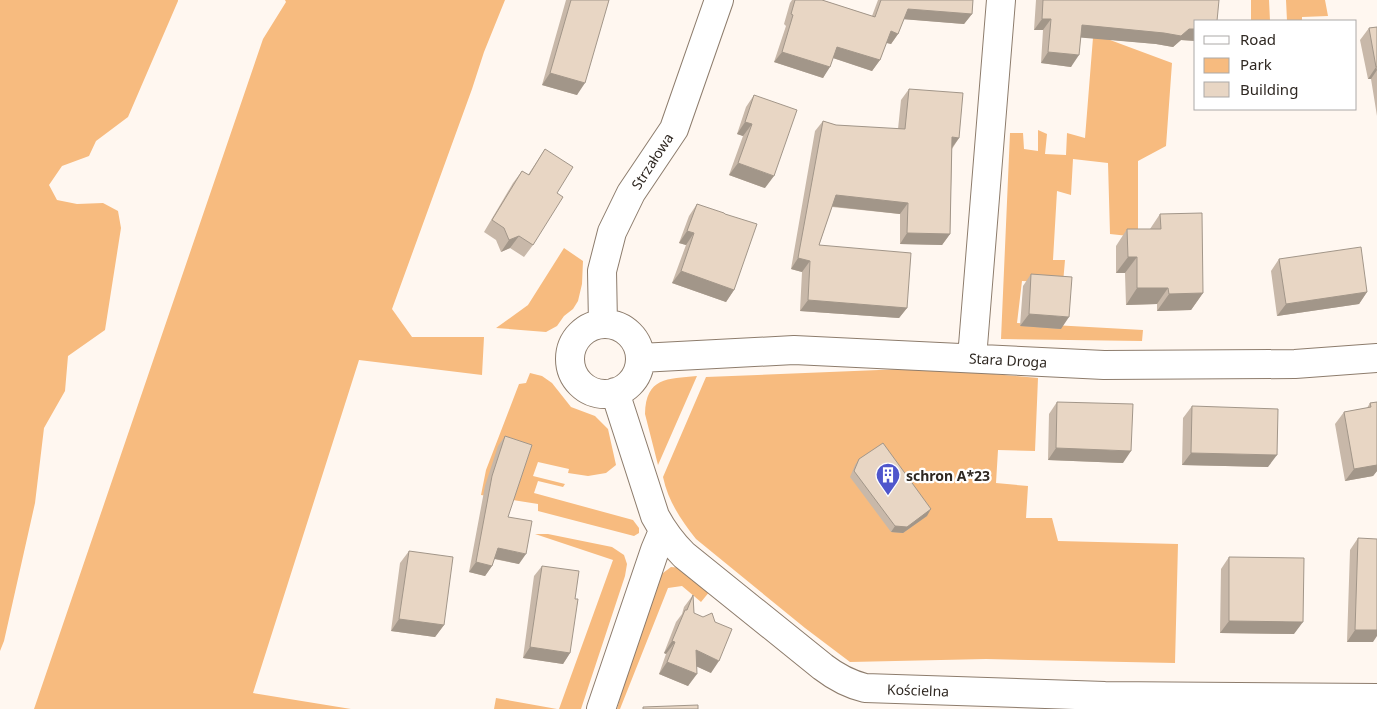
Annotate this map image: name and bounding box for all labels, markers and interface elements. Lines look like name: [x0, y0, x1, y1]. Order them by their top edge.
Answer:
legend: [1194, 20, 1357, 110]
text: Road: [1240, 29, 1276, 49]
text: Park: [1240, 54, 1272, 74]
text: Building: [1240, 79, 1298, 99]
street label: Strzałowa: [627, 129, 677, 193]
street label: Stara Droga: [968, 348, 1048, 372]
building icon: schron A*23: [875, 462, 901, 496]
place label: schron A*23: [906, 466, 990, 485]
street label: Kościelna: [887, 679, 949, 701]

